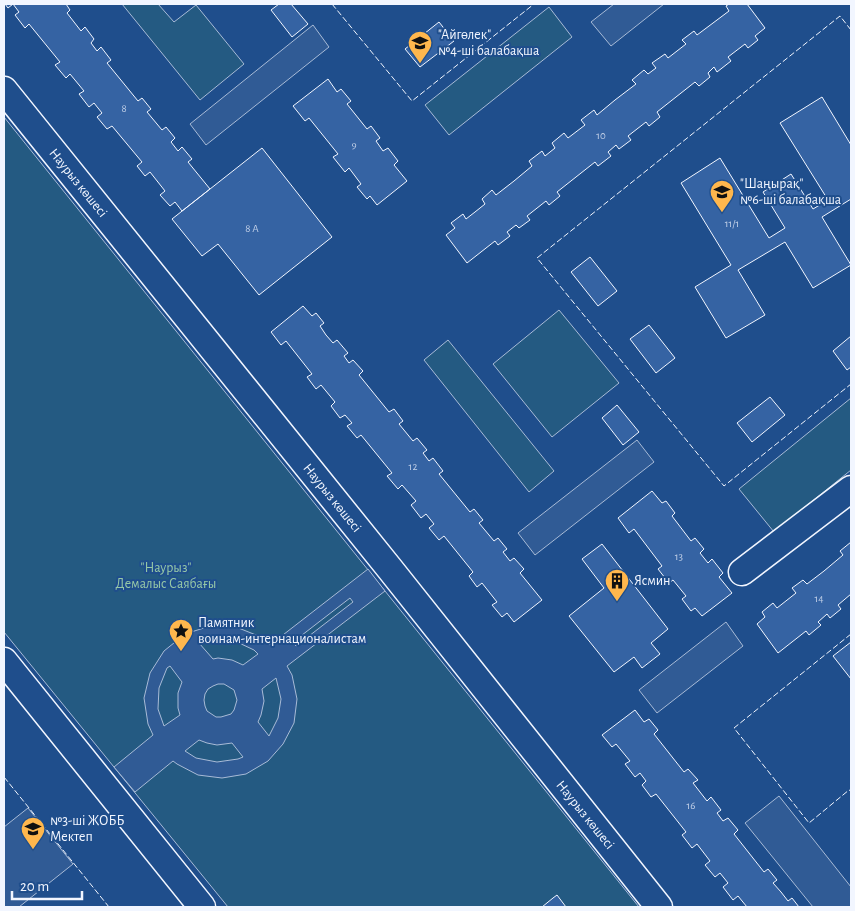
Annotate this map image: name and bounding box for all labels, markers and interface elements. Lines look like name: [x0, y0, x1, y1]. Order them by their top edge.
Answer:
place label: "Айгөлек" №4-ші балабақша: [438, 28, 540, 58]
school or university icon: "Айгөлек" №4-ші балабақша: [407, 30, 433, 64]
house number: 8: [121, 103, 127, 114]
house number: 10: [596, 130, 606, 141]
house number: 9: [351, 139, 357, 150]
street label: Наурыз көшесі: [46, 146, 110, 220]
place label: "Шаңырақ" №6-ші балабақша: [740, 177, 842, 207]
school or university icon: "Шаңырақ" №6-ші балабақша: [709, 179, 735, 213]
house number: 11/1: [725, 218, 739, 229]
house number: 8 А: [245, 223, 259, 234]
street label: Наурыз көшесі: [300, 461, 364, 535]
house number: 12: [409, 461, 417, 472]
house number: 13: [675, 551, 684, 562]
park label: "Наурыз" Демалыс Саябағы: [116, 561, 216, 591]
building icon: Ясмин: [604, 568, 630, 602]
place label: Ясмин: [634, 574, 671, 588]
house number: 14: [814, 593, 824, 604]
place label: Памятник воинам-интернационалистам: [198, 616, 366, 646]
place icon: Памятник воинам-интернационалистам: [168, 618, 194, 652]
street label: Наурыз көшесі: [553, 778, 617, 852]
house number: 16: [687, 800, 695, 811]
place label: №3-ші ЖОББ Мектеп: [50, 814, 125, 844]
school or university icon: №3-ші ЖОББ Мектеп: [20, 816, 46, 850]
scale bar: [12, 868, 82, 900]
text: 20 m: [20, 879, 49, 894]

